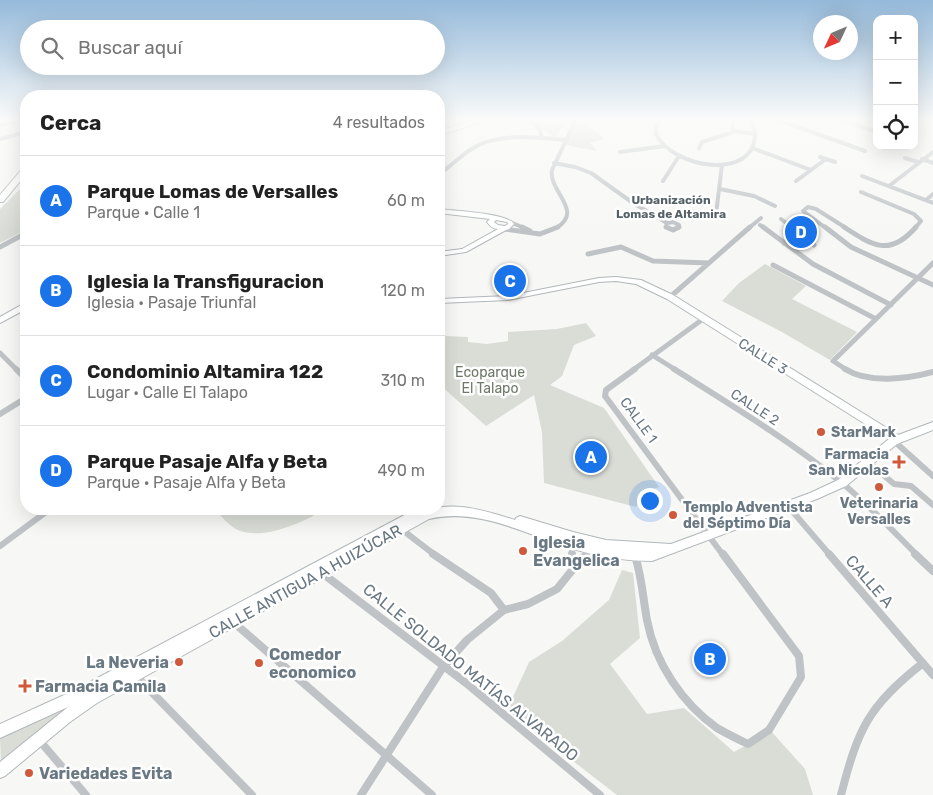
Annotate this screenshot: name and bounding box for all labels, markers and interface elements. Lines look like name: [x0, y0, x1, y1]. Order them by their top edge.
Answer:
north arrow: [813, 15, 858, 60]
map controls: [873, 15, 918, 150]
button: +: [873, 15, 918, 60]
search box: [20, 20, 445, 75]
icon: search: [38, 34, 66, 62]
text: Buscar aquí: [78, 36, 182, 59]
button: −: [873, 60, 918, 105]
button: locate: [873, 105, 918, 150]
text: Cerca: [40, 110, 101, 135]
text: 4 resultados: [333, 113, 425, 132]
text: Parque Lomas de Versalles: [87, 180, 338, 203]
text: A: [50, 191, 62, 210]
text: 60 m: [387, 191, 425, 210]
district label: Urbanización Lomas de Altamira: [616, 193, 726, 221]
text: Parque · Calle 1: [87, 203, 200, 222]
pin: D: [785, 213, 817, 251]
pin: C: [494, 262, 526, 300]
text: Iglesia la Transfiguracion: [87, 270, 324, 293]
text: B: [50, 281, 62, 300]
text: 120 m: [380, 281, 425, 300]
text: Iglesia · Pasaje Triunfal: [87, 293, 256, 312]
street label: CALLE 3: [735, 335, 790, 378]
text: Condominio Altamira 122: [87, 360, 323, 383]
park label: Ecoparque El Talapo: [455, 364, 525, 397]
text: C: [50, 371, 62, 390]
text: 310 m: [381, 371, 425, 390]
text: Lugar · Calle El Talapo: [87, 383, 248, 402]
street label: CALLE 2: [727, 385, 782, 429]
street label: CALLE 1: [616, 394, 661, 446]
place label: StarMark: [831, 424, 897, 441]
marker: StarMark: [815, 426, 827, 438]
pin: A: [575, 438, 607, 476]
place label: Farmacia San Nicolas: [809, 446, 889, 479]
text: Parque Pasaje Alfa y Beta: [87, 450, 327, 473]
marker: Farmacia San Nicolas: [893, 456, 905, 468]
text: D: [50, 461, 62, 480]
text: 490 m: [377, 461, 425, 480]
text: Parque · Pasaje Alfa y Beta: [87, 473, 286, 492]
marker: Veterinaria Versalles: [873, 481, 885, 493]
your location: [637, 488, 663, 514]
place label: Veterinaria Versalles: [840, 495, 918, 528]
place label: Templo Adventista del Séptimo Día: [683, 499, 813, 532]
marker: Templo Adventista del Séptimo Día: [667, 509, 679, 521]
street label: CALLE ANTIGUA A HUIZÚCAR: [205, 520, 405, 642]
place label: Iglesia Evangelica: [533, 533, 620, 570]
marker: Iglesia Evangelica: [517, 545, 529, 557]
street label: CALLE A: [842, 551, 898, 612]
street label: CALLE SOLDADO MATÍAS ALVARADO: [359, 580, 582, 765]
pin: B: [694, 640, 726, 678]
place label: Comedor economico: [269, 645, 356, 682]
place label: La Neveria: [86, 653, 169, 672]
marker: La Neveria: [173, 656, 185, 668]
marker: Comedor economico: [253, 657, 265, 669]
place label: Farmacia Camila: [35, 677, 166, 696]
marker: Farmacia Camila: [19, 680, 31, 692]
place label: Variedades Evita: [39, 764, 172, 783]
marker: Variedades Evita: [23, 767, 35, 779]

